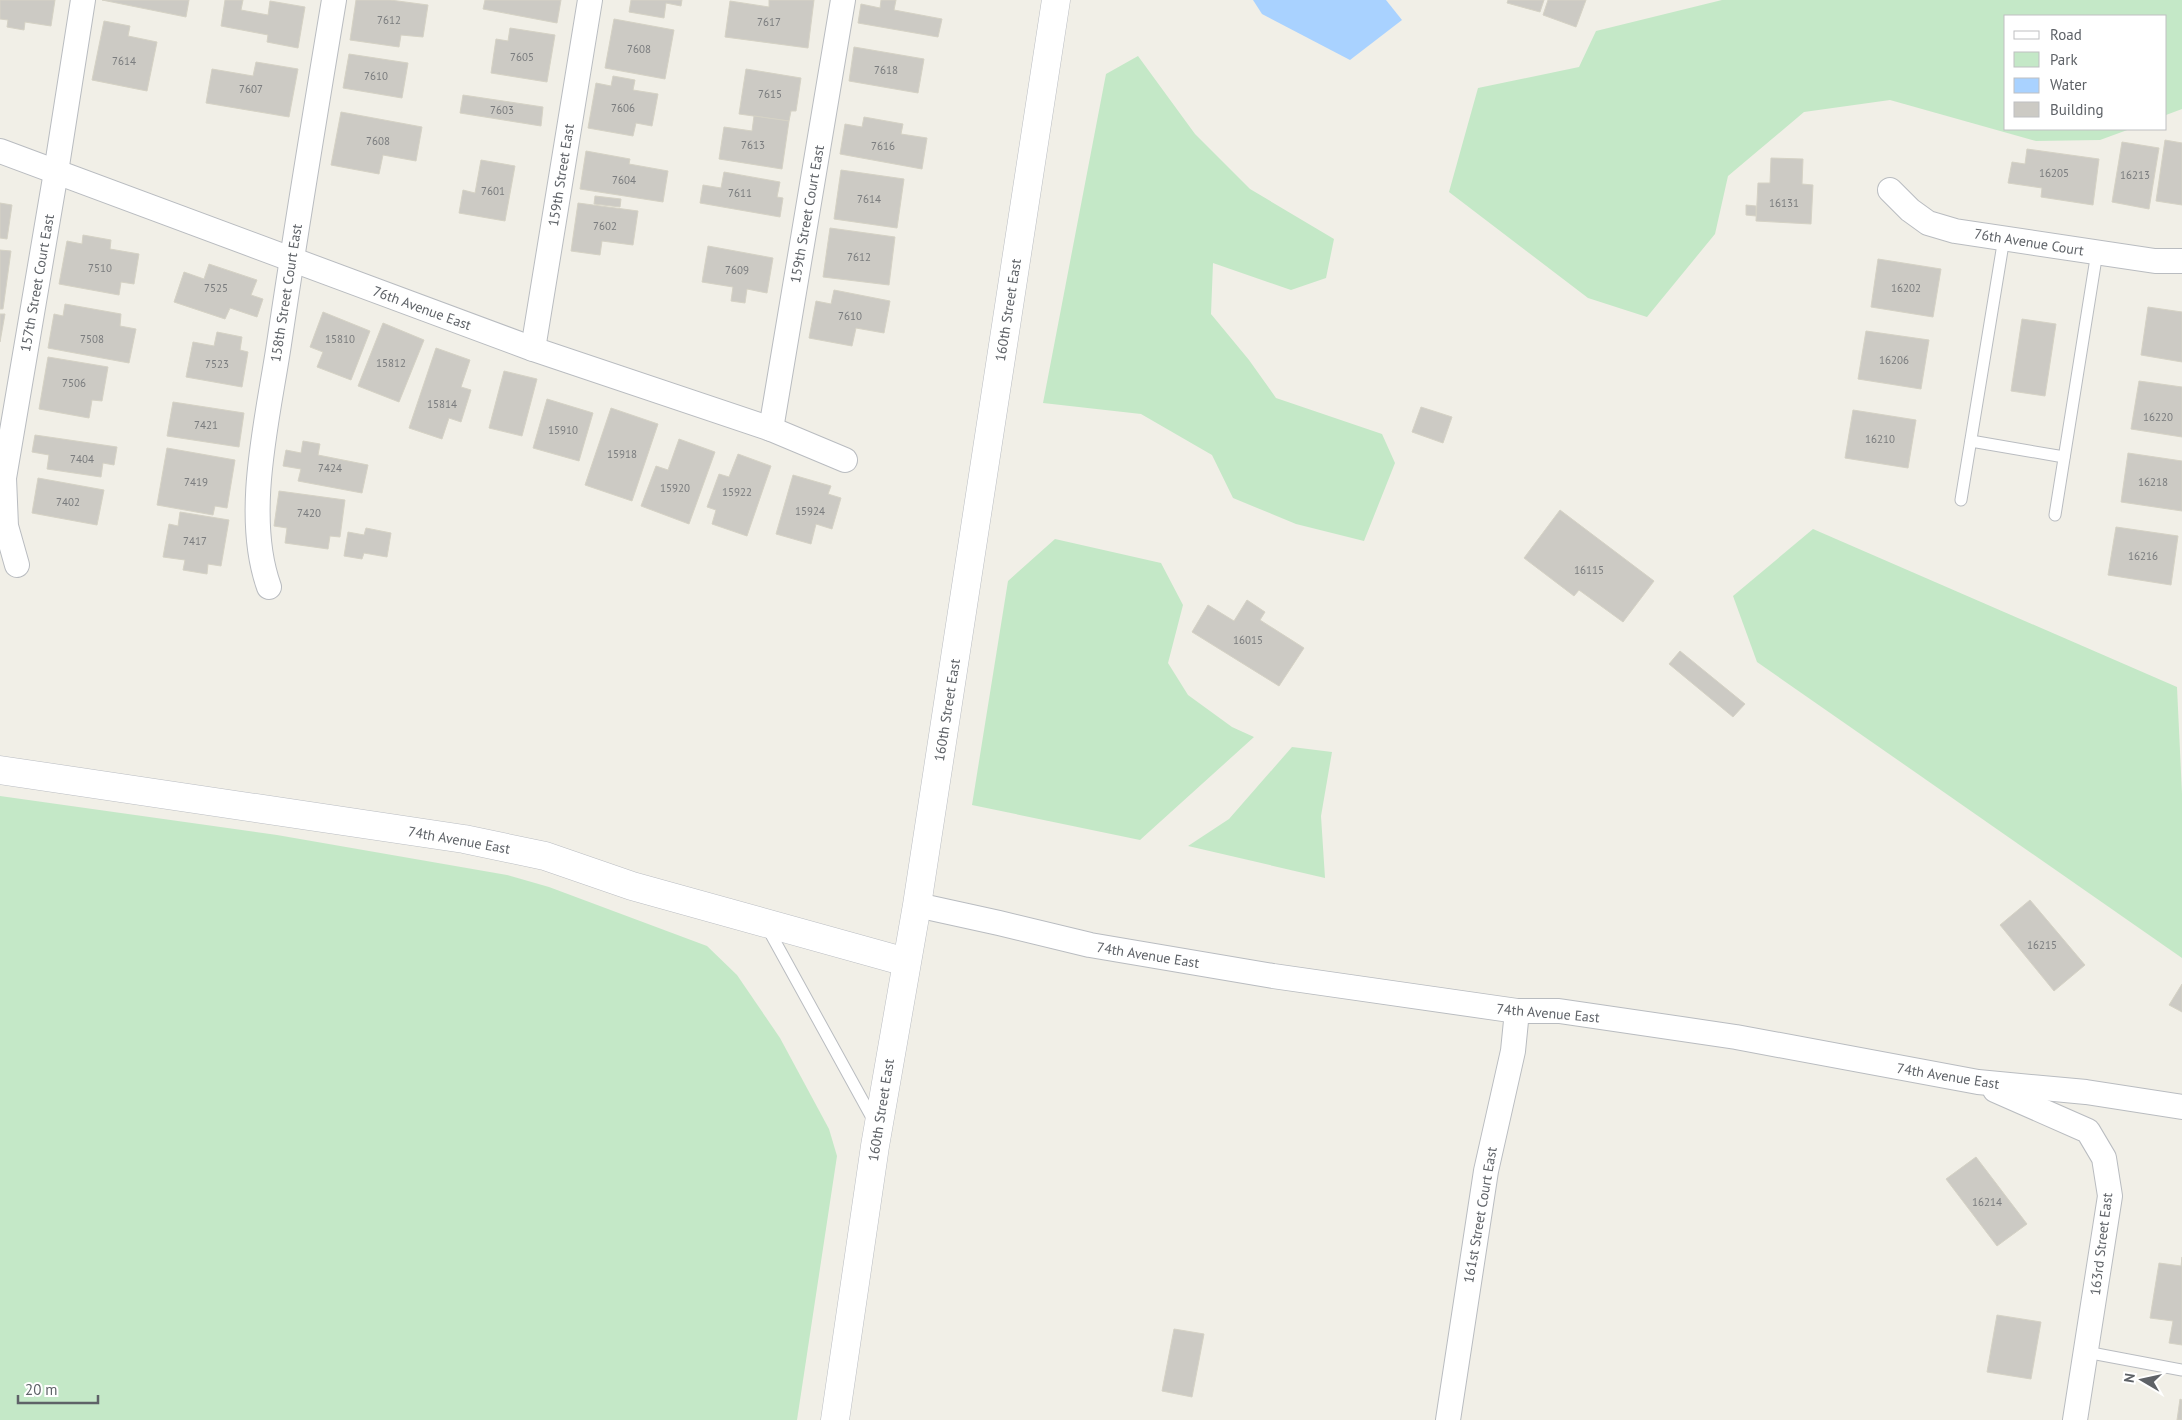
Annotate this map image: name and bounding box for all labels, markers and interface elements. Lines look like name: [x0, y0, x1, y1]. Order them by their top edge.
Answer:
house number: 7612: [377, 13, 401, 27]
house number: 7617: [757, 15, 781, 29]
legend: [2004, 15, 2167, 130]
text: Road: [2050, 25, 2082, 44]
house number: 7608: [627, 42, 651, 56]
house number: 7605: [510, 50, 534, 64]
text: Park: [2050, 50, 2078, 69]
house number: 7614: [112, 54, 136, 68]
house number: 7618: [874, 63, 898, 77]
house number: 7610: [364, 69, 388, 83]
text: Water: [2050, 75, 2087, 94]
house number: 7607: [239, 82, 263, 96]
house number: 7615: [758, 87, 782, 101]
text: Building: [2050, 100, 2104, 119]
house number: 7606: [611, 101, 635, 115]
house number: 7603: [490, 103, 514, 117]
street label: 159th Street East: [544, 122, 578, 228]
house number: 7608: [366, 134, 390, 148]
house number: 7613: [741, 138, 765, 152]
house number: 7616: [871, 139, 895, 153]
street label: 159th Street Court East: [786, 143, 828, 284]
house number: 16205: [2039, 166, 2069, 180]
house number: 16213: [2120, 168, 2150, 182]
house number: 7604: [612, 173, 636, 187]
house number: 7601: [481, 184, 505, 198]
house number: 7611: [728, 186, 752, 200]
house number: 7614: [857, 192, 881, 206]
house number: 16131: [1769, 196, 1799, 210]
street label: 157th Street Court East: [16, 213, 58, 353]
house number: 7602: [593, 219, 617, 233]
street label: 158th Street Court East: [266, 222, 306, 363]
street label: 76th Avenue Court: [1973, 224, 2085, 260]
house number: 7612: [847, 250, 871, 264]
street label: 160th Street East: [991, 257, 1025, 363]
house number: 7510: [88, 261, 112, 275]
house number: 7609: [725, 263, 749, 277]
house number: 7525: [204, 281, 228, 295]
house number: 16202: [1891, 281, 1921, 295]
street label: 76th Avenue East: [370, 282, 474, 334]
house number: 7610: [838, 309, 862, 323]
house number: 7508: [80, 332, 104, 346]
house number: 15810: [325, 332, 355, 346]
house number: 16206: [1879, 353, 1909, 367]
house number: 15812: [376, 356, 406, 370]
house number: 7523: [205, 357, 229, 371]
house number: 7506: [62, 376, 86, 390]
house number: 15814: [427, 397, 457, 411]
house number: 16220: [2143, 410, 2173, 424]
house number: 7421: [194, 418, 218, 432]
house number: 15910: [548, 423, 578, 437]
house number: 16210: [1865, 432, 1895, 446]
house number: 15918: [607, 447, 637, 461]
house number: 7404: [70, 452, 94, 466]
house number: 7424: [318, 461, 342, 475]
house number: 7419: [184, 475, 208, 489]
house number: 16218: [2138, 475, 2168, 489]
house number: 15920: [660, 481, 690, 495]
house number: 15922: [722, 485, 752, 499]
house number: 7402: [56, 495, 80, 509]
house number: 15924: [795, 504, 825, 518]
house number: 7420: [297, 506, 321, 520]
house number: 7417: [183, 534, 207, 548]
house number: 16216: [2128, 549, 2158, 563]
house number: 16115: [1574, 563, 1604, 577]
house number: 16015: [1233, 633, 1263, 647]
street label: 160th Street East: [930, 657, 964, 763]
street label: 74th Avenue East: [406, 822, 512, 858]
street label: 74th Avenue East: [1095, 938, 1201, 972]
house number: 16215: [2027, 938, 2057, 952]
street label: 74th Avenue East: [1496, 1000, 1601, 1026]
street label: 160th Street East: [864, 1057, 898, 1163]
street label: 74th Avenue East: [1895, 1059, 2001, 1093]
street label: 161st Street Court East: [1459, 1145, 1501, 1285]
street label: 163rd Street East: [2086, 1191, 2116, 1296]
house number: 16214: [1972, 1195, 2002, 1209]
north arrow: [2117, 1355, 2167, 1405]
scale bar: [18, 1372, 98, 1404]
text: N: [2120, 1372, 2139, 1384]
text: 20 m: [25, 1380, 58, 1399]

